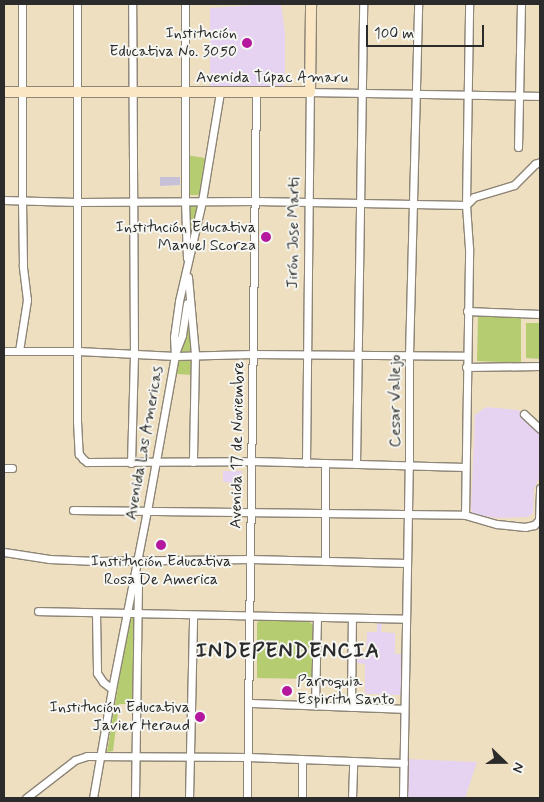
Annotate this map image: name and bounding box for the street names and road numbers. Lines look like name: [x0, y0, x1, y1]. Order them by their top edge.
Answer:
street label: Avenida Túpac Amaru: [199, 68, 345, 88]
street label: Jirón Jose Marti: [283, 177, 305, 289]
street label: Cesar Vallejo: [386, 356, 406, 446]
street label: Avenida 17 de Noviembre: [227, 361, 249, 529]
street label: Avenida Las Americas: [123, 367, 167, 519]

